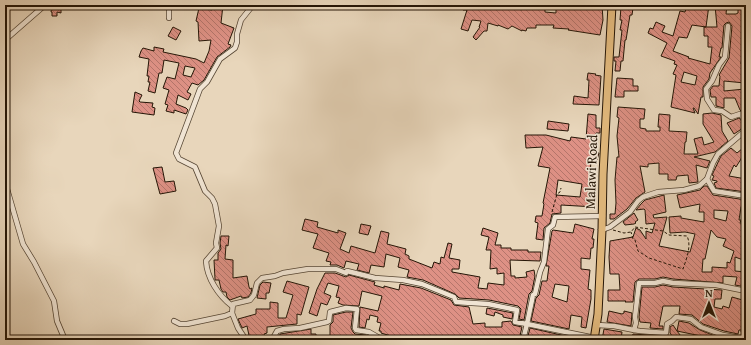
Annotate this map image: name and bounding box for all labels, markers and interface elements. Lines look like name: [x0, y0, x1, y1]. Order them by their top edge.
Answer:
street label: Malawi Road: [580, 134, 602, 210]
north arrow: [689, 283, 729, 323]
text: N: [705, 285, 713, 301]

